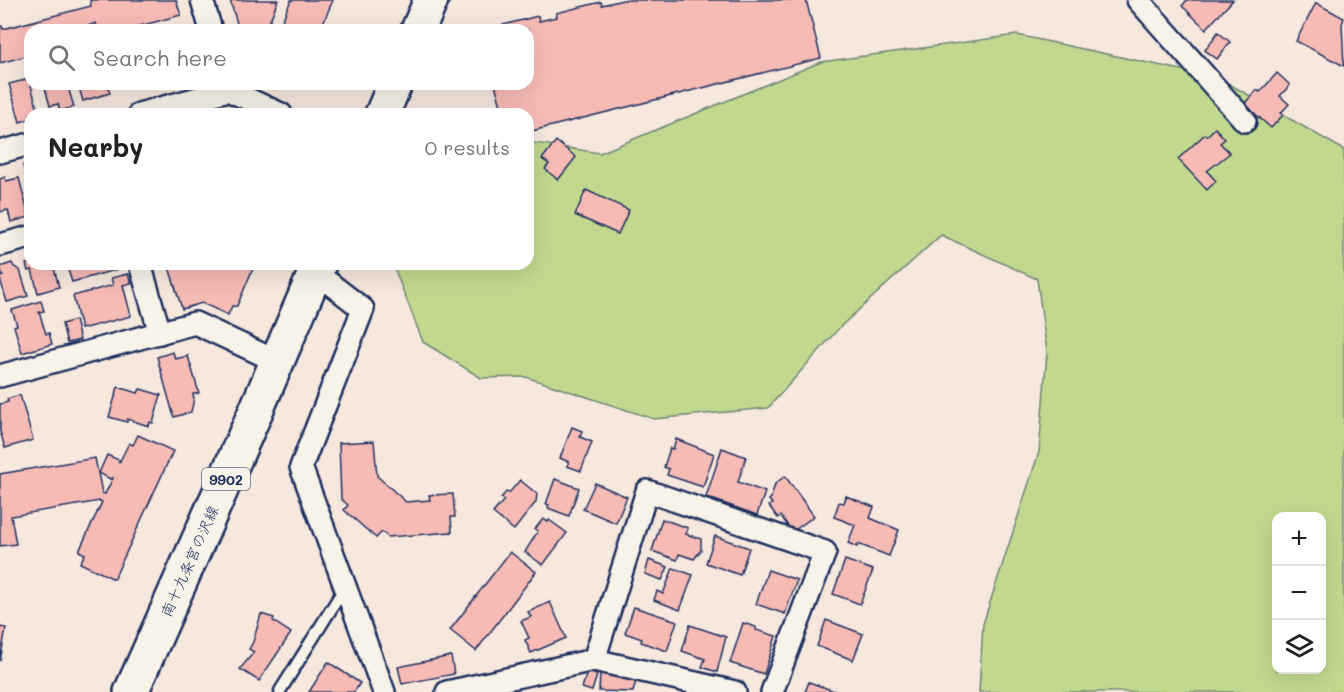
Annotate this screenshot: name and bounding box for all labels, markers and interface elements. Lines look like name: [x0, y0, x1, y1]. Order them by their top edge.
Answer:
search box: [24, 24, 534, 90]
icon: search: [45, 41, 78, 74]
text: Search here: [93, 43, 227, 72]
text: Nearby: [48, 130, 143, 164]
text: 0 results: [425, 134, 510, 160]
road number: 9902: [202, 468, 250, 490]
street label: 南十九条宮の沢線: [155, 502, 223, 620]
map controls: [1272, 512, 1326, 674]
button: +: [1272, 512, 1326, 566]
button: −: [1272, 566, 1326, 620]
button: layers: [1272, 620, 1326, 674]

